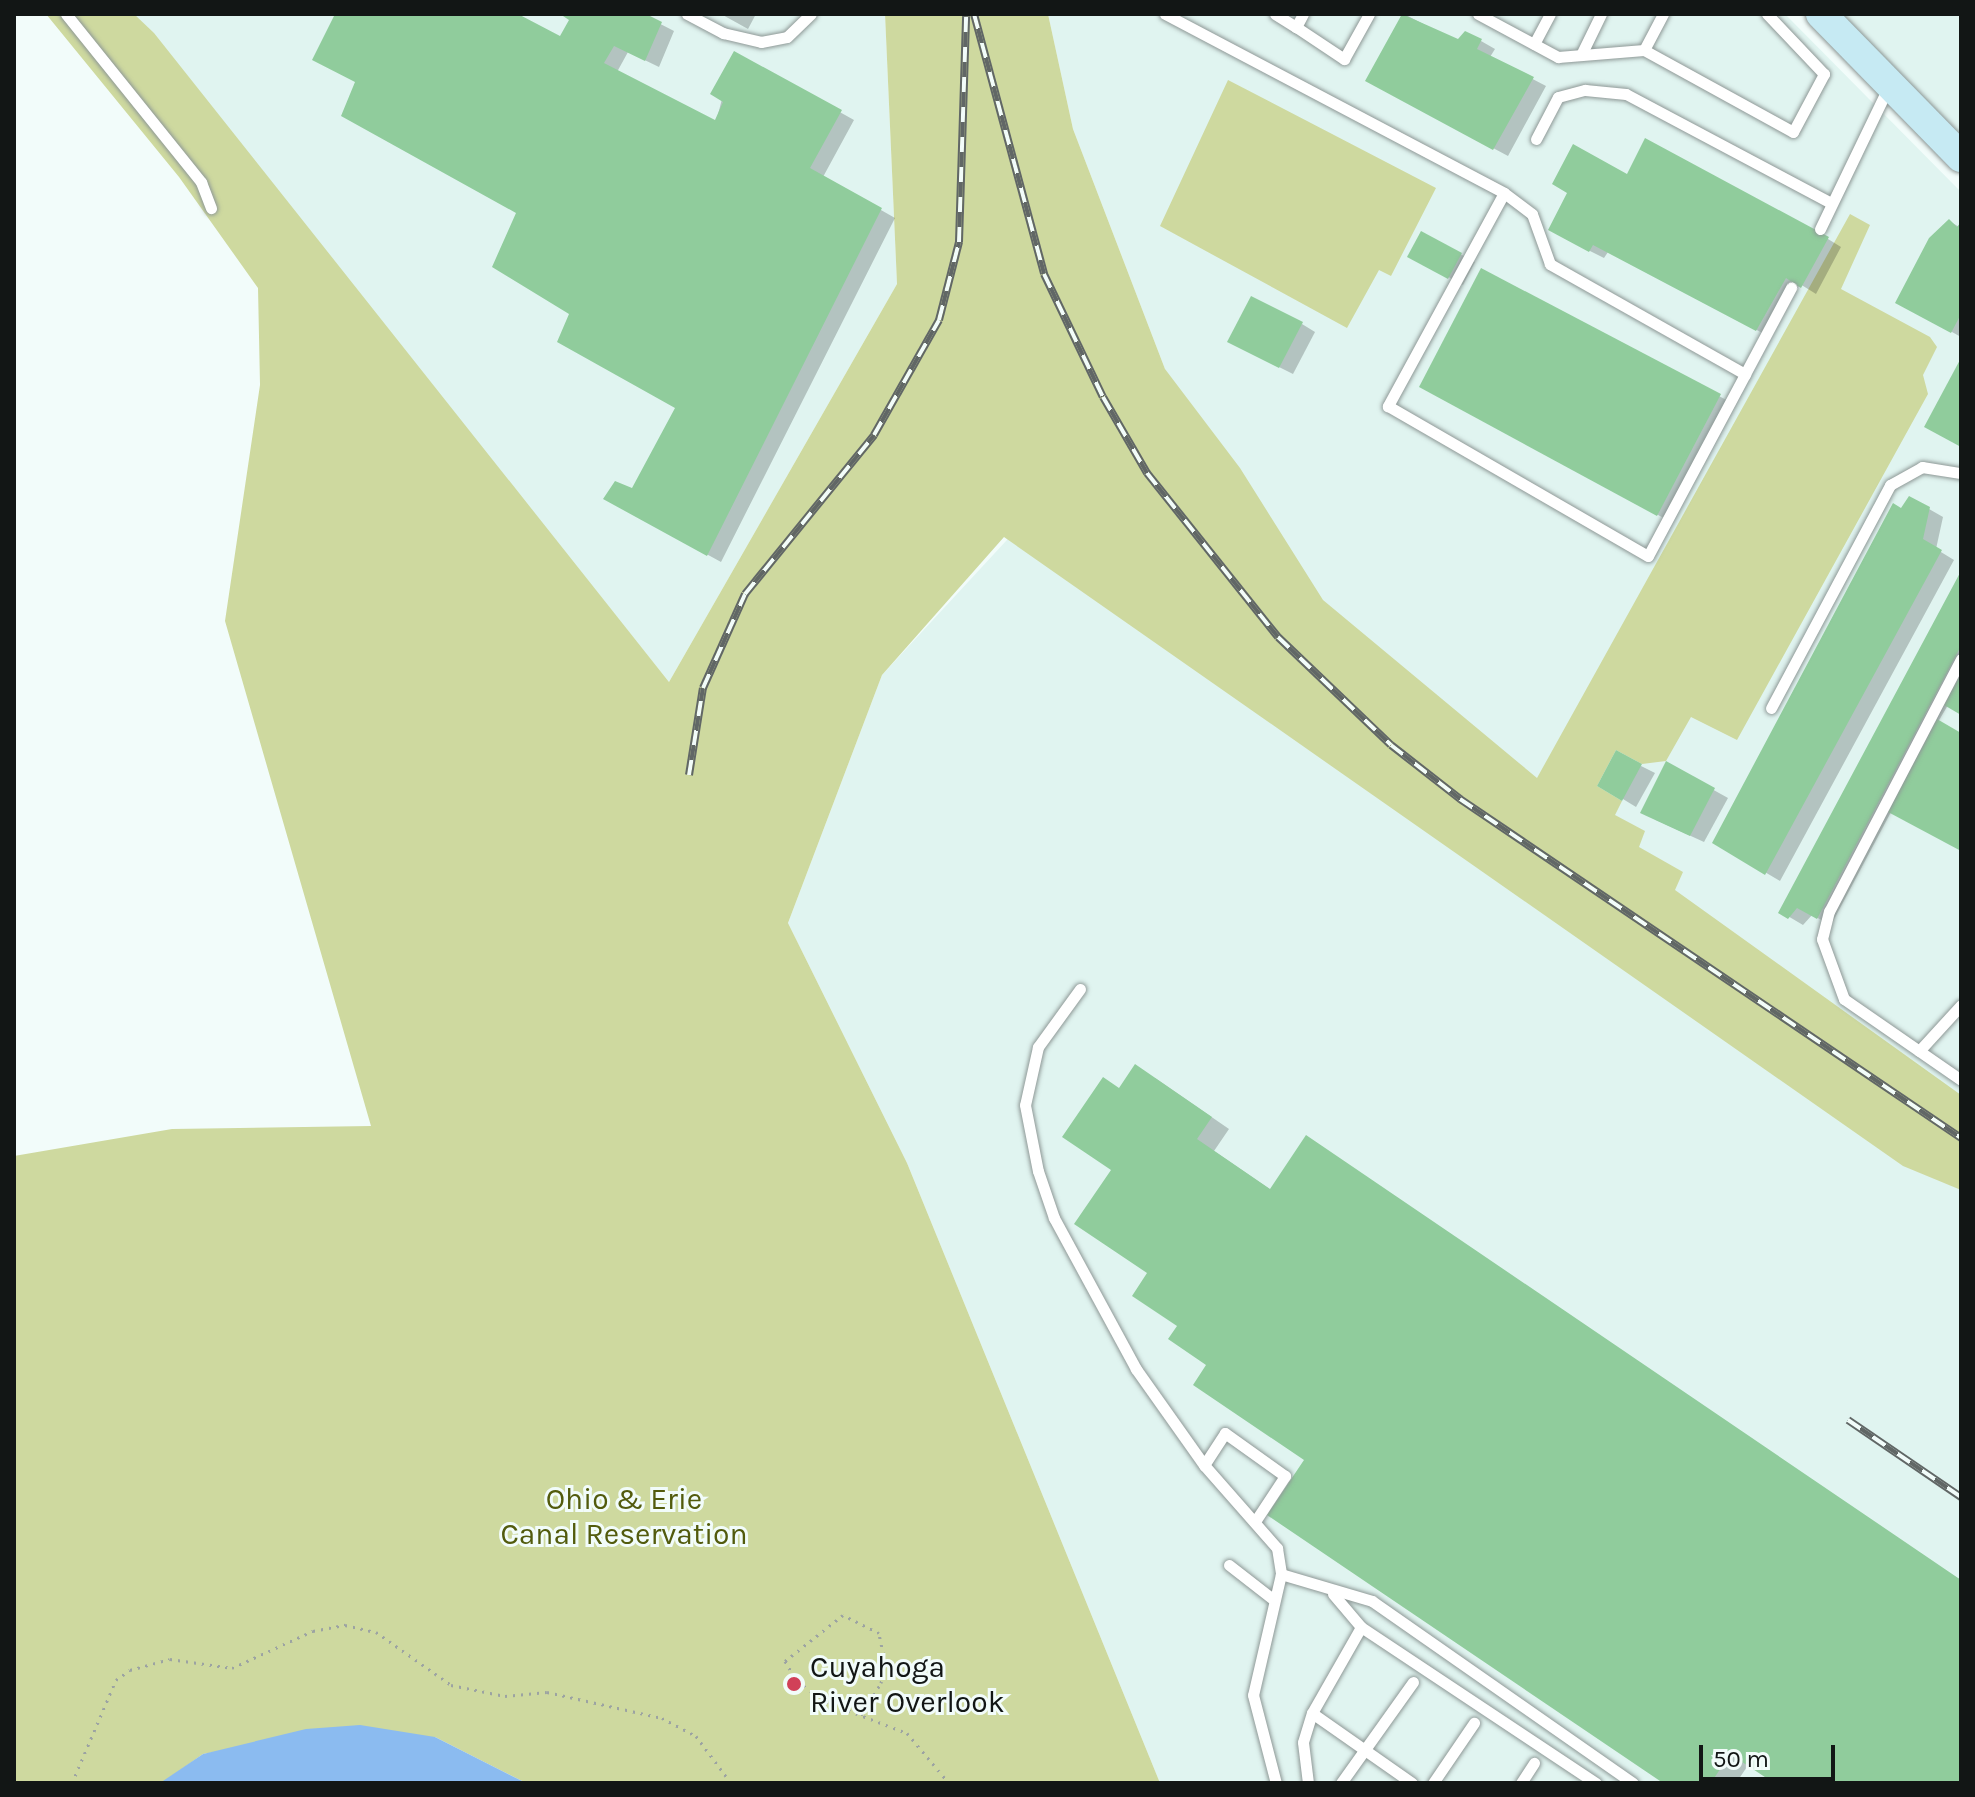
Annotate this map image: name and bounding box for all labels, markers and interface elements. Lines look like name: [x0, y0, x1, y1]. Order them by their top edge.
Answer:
park label: Ohio & Erie Canal Reservation: [500, 1481, 748, 1552]
place label: Cuyahoga River Overlook: [810, 1649, 1005, 1720]
marker: Cuyahoga River Overlook: [785, 1675, 803, 1693]
scale bar: [1703, 1729, 1839, 1779]
text: 50 m: [1713, 1745, 1769, 1773]

